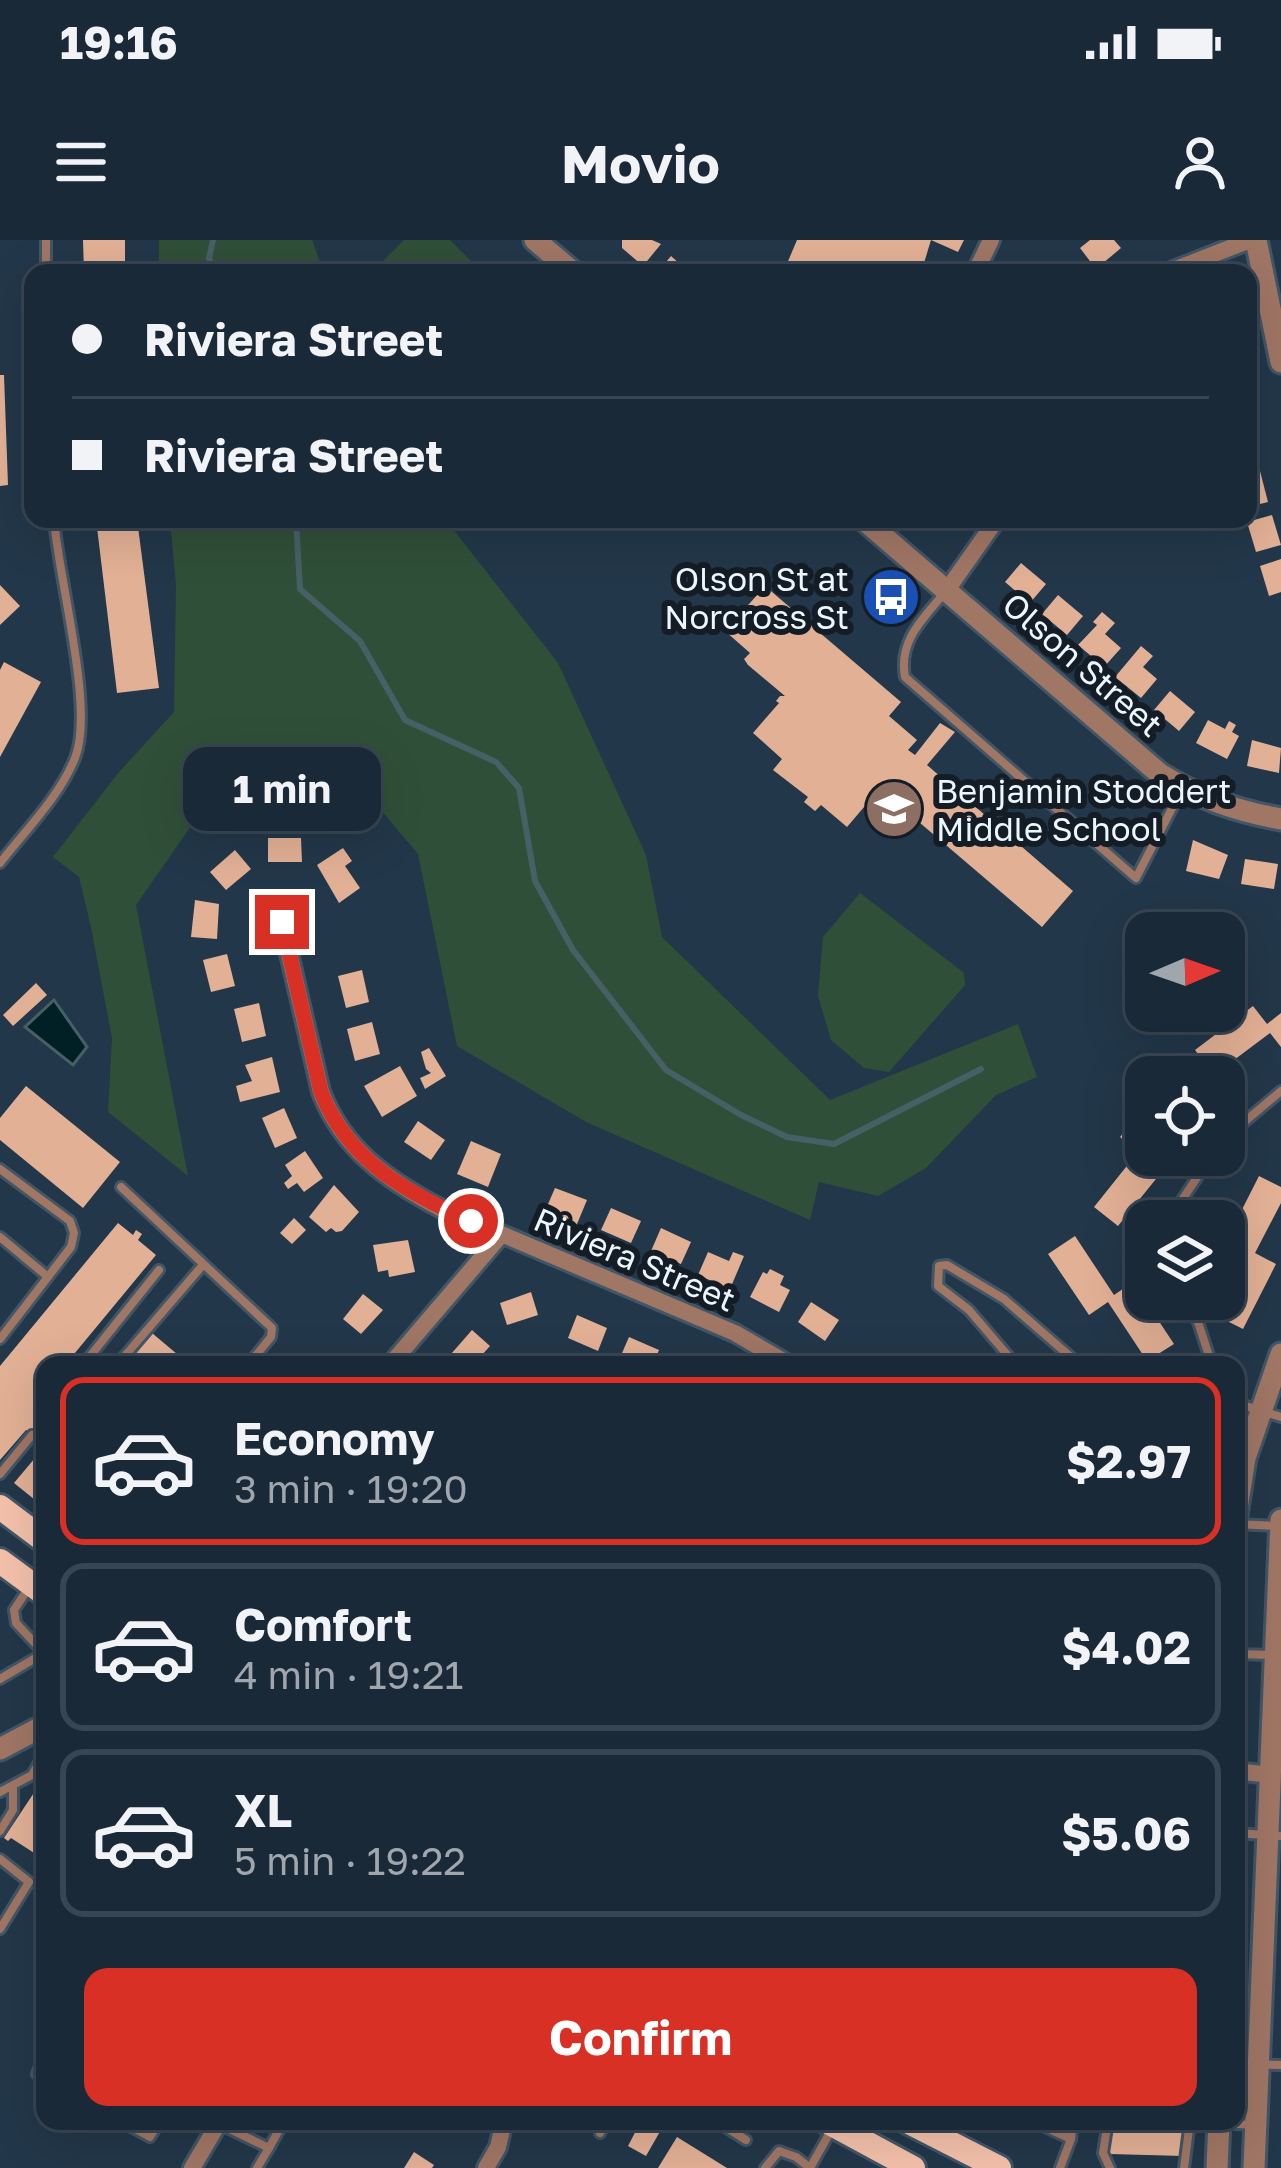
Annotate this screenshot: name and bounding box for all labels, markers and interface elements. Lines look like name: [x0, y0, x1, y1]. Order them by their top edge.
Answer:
text: 19:16: [60, 15, 178, 69]
icon: menu: [48, 129, 114, 195]
icon: person: [1167, 129, 1233, 195]
text: Movio: [561, 130, 720, 195]
text: Riviera Street: [144, 312, 443, 366]
text: Riviera Street: [144, 428, 443, 482]
place label: Olson St at Norcross St: [664, 559, 849, 636]
bus stop icon: Olson St at Norcross St: [860, 566, 922, 628]
street label: Olson Street: [995, 584, 1171, 744]
callout: 1 min: [183, 748, 381, 832]
text: 1 min: [233, 765, 331, 812]
place label: Benjamin Stoddert Middle School: [936, 771, 1232, 848]
school or university icon: Benjamin Stoddert Middle School: [863, 778, 925, 840]
route end: [255, 895, 309, 949]
north arrow: [1125, 912, 1245, 1032]
map controls: [1125, 912, 1245, 1320]
button: locate: [1125, 1056, 1245, 1176]
route start: [444, 1194, 498, 1248]
street label: Riviera Street: [528, 1199, 742, 1319]
button: layers: [1125, 1200, 1245, 1320]
icon: car: [90, 1407, 198, 1515]
text: Economy: [234, 1411, 435, 1465]
text: $2.97: [1066, 1434, 1191, 1488]
text: 3 min · 19:20: [234, 1465, 468, 1512]
icon: car: [90, 1593, 198, 1701]
text: Comfort: [234, 1597, 412, 1651]
text: $4.02: [1062, 1620, 1191, 1674]
text: 4 min · 19:21: [234, 1651, 463, 1698]
icon: car: [90, 1779, 198, 1887]
text: XL: [234, 1783, 292, 1837]
text: $5.06: [1061, 1806, 1191, 1860]
text: 5 min · 19:22: [234, 1837, 466, 1884]
button: Confirm: [84, 1968, 1197, 2106]

